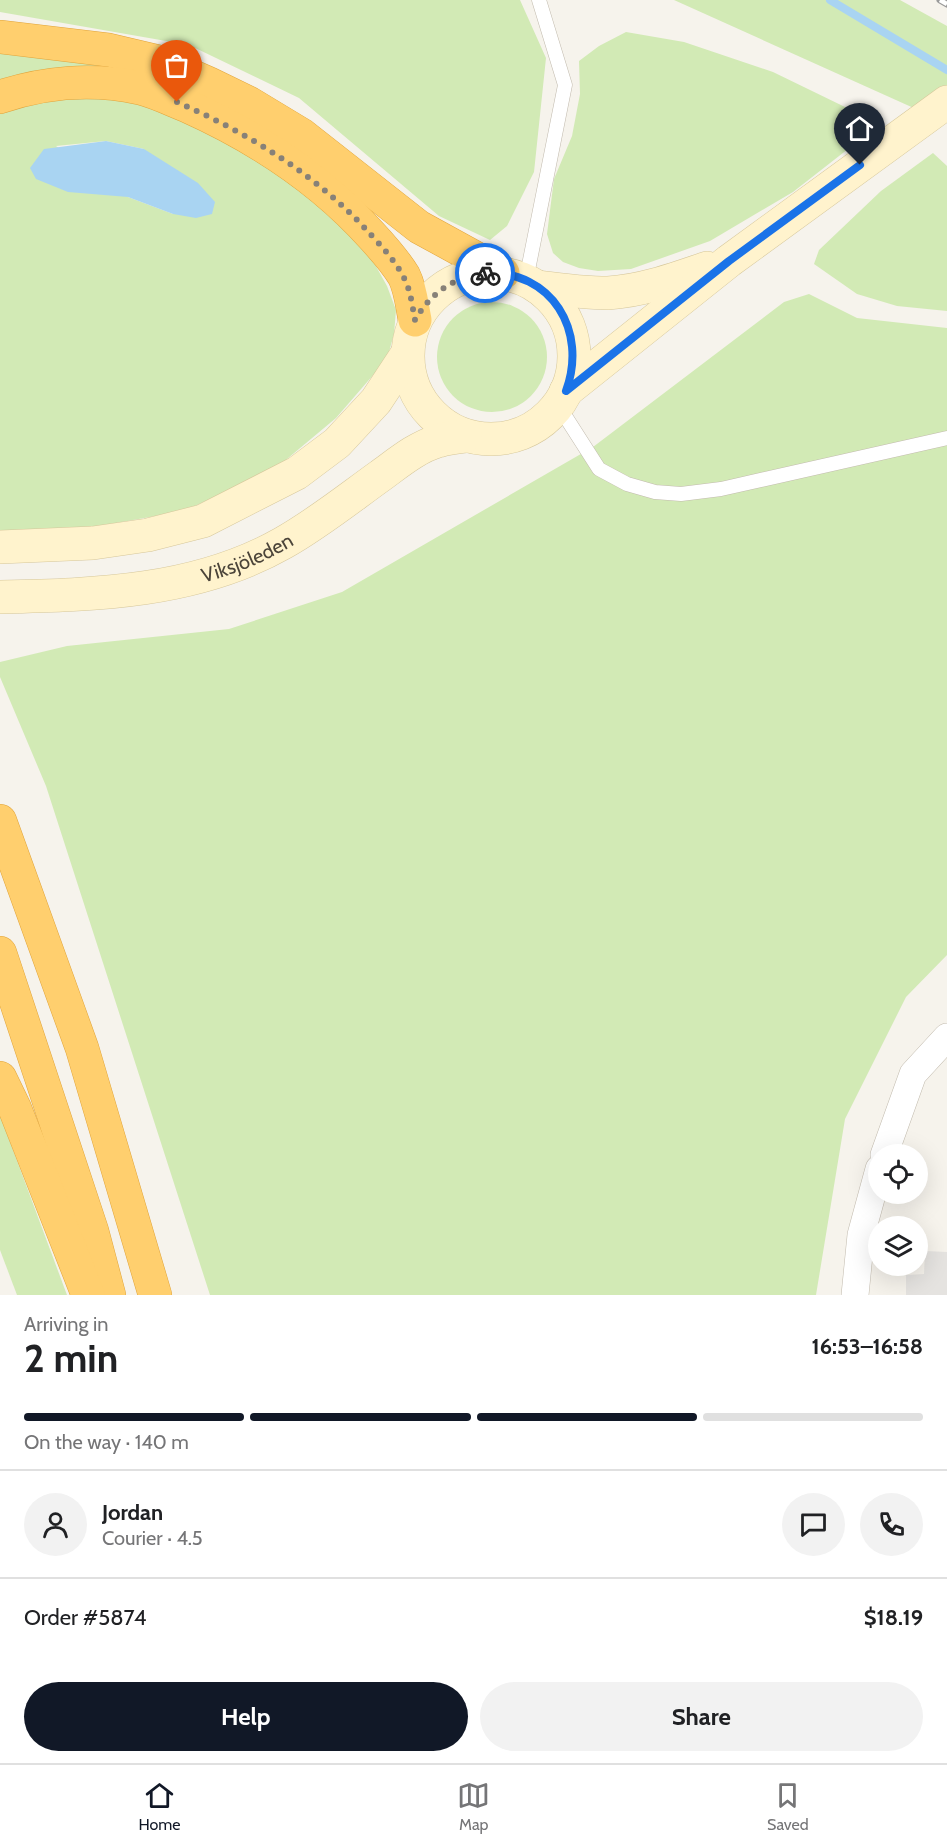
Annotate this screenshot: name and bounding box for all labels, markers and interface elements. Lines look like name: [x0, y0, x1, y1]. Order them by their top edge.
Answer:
pin: [151, 40, 202, 102]
icon: bag: [160, 49, 193, 82]
pin: [834, 103, 885, 165]
icon: home: [843, 112, 876, 145]
courier: [455, 243, 515, 303]
icon: bike: [469, 257, 502, 290]
street label: Viksjöleden: [198, 528, 297, 588]
map controls: [868, 1144, 928, 1276]
button: locate: [868, 1144, 928, 1204]
button: layers: [868, 1216, 928, 1276]
text: Arriving in: [24, 1312, 108, 1336]
text: 16:53–16:58: [812, 1333, 923, 1360]
text: 2 min: [24, 1334, 118, 1382]
text: On the way · 140 m: [24, 1430, 189, 1454]
button: person: [24, 1493, 87, 1556]
button: chat: [782, 1493, 845, 1556]
button: phone: [860, 1493, 923, 1556]
text: Jordan: [102, 1499, 163, 1526]
text: Courier · 4.5: [102, 1526, 203, 1550]
text: Order #5874: [24, 1604, 147, 1631]
text: $18.19: [864, 1604, 923, 1631]
button: Help: [24, 1682, 468, 1751]
button: Share: [480, 1682, 923, 1751]
tab: Home: [138, 1779, 181, 1834]
tab: Map: [457, 1779, 490, 1834]
tab: Saved: [767, 1779, 809, 1834]

